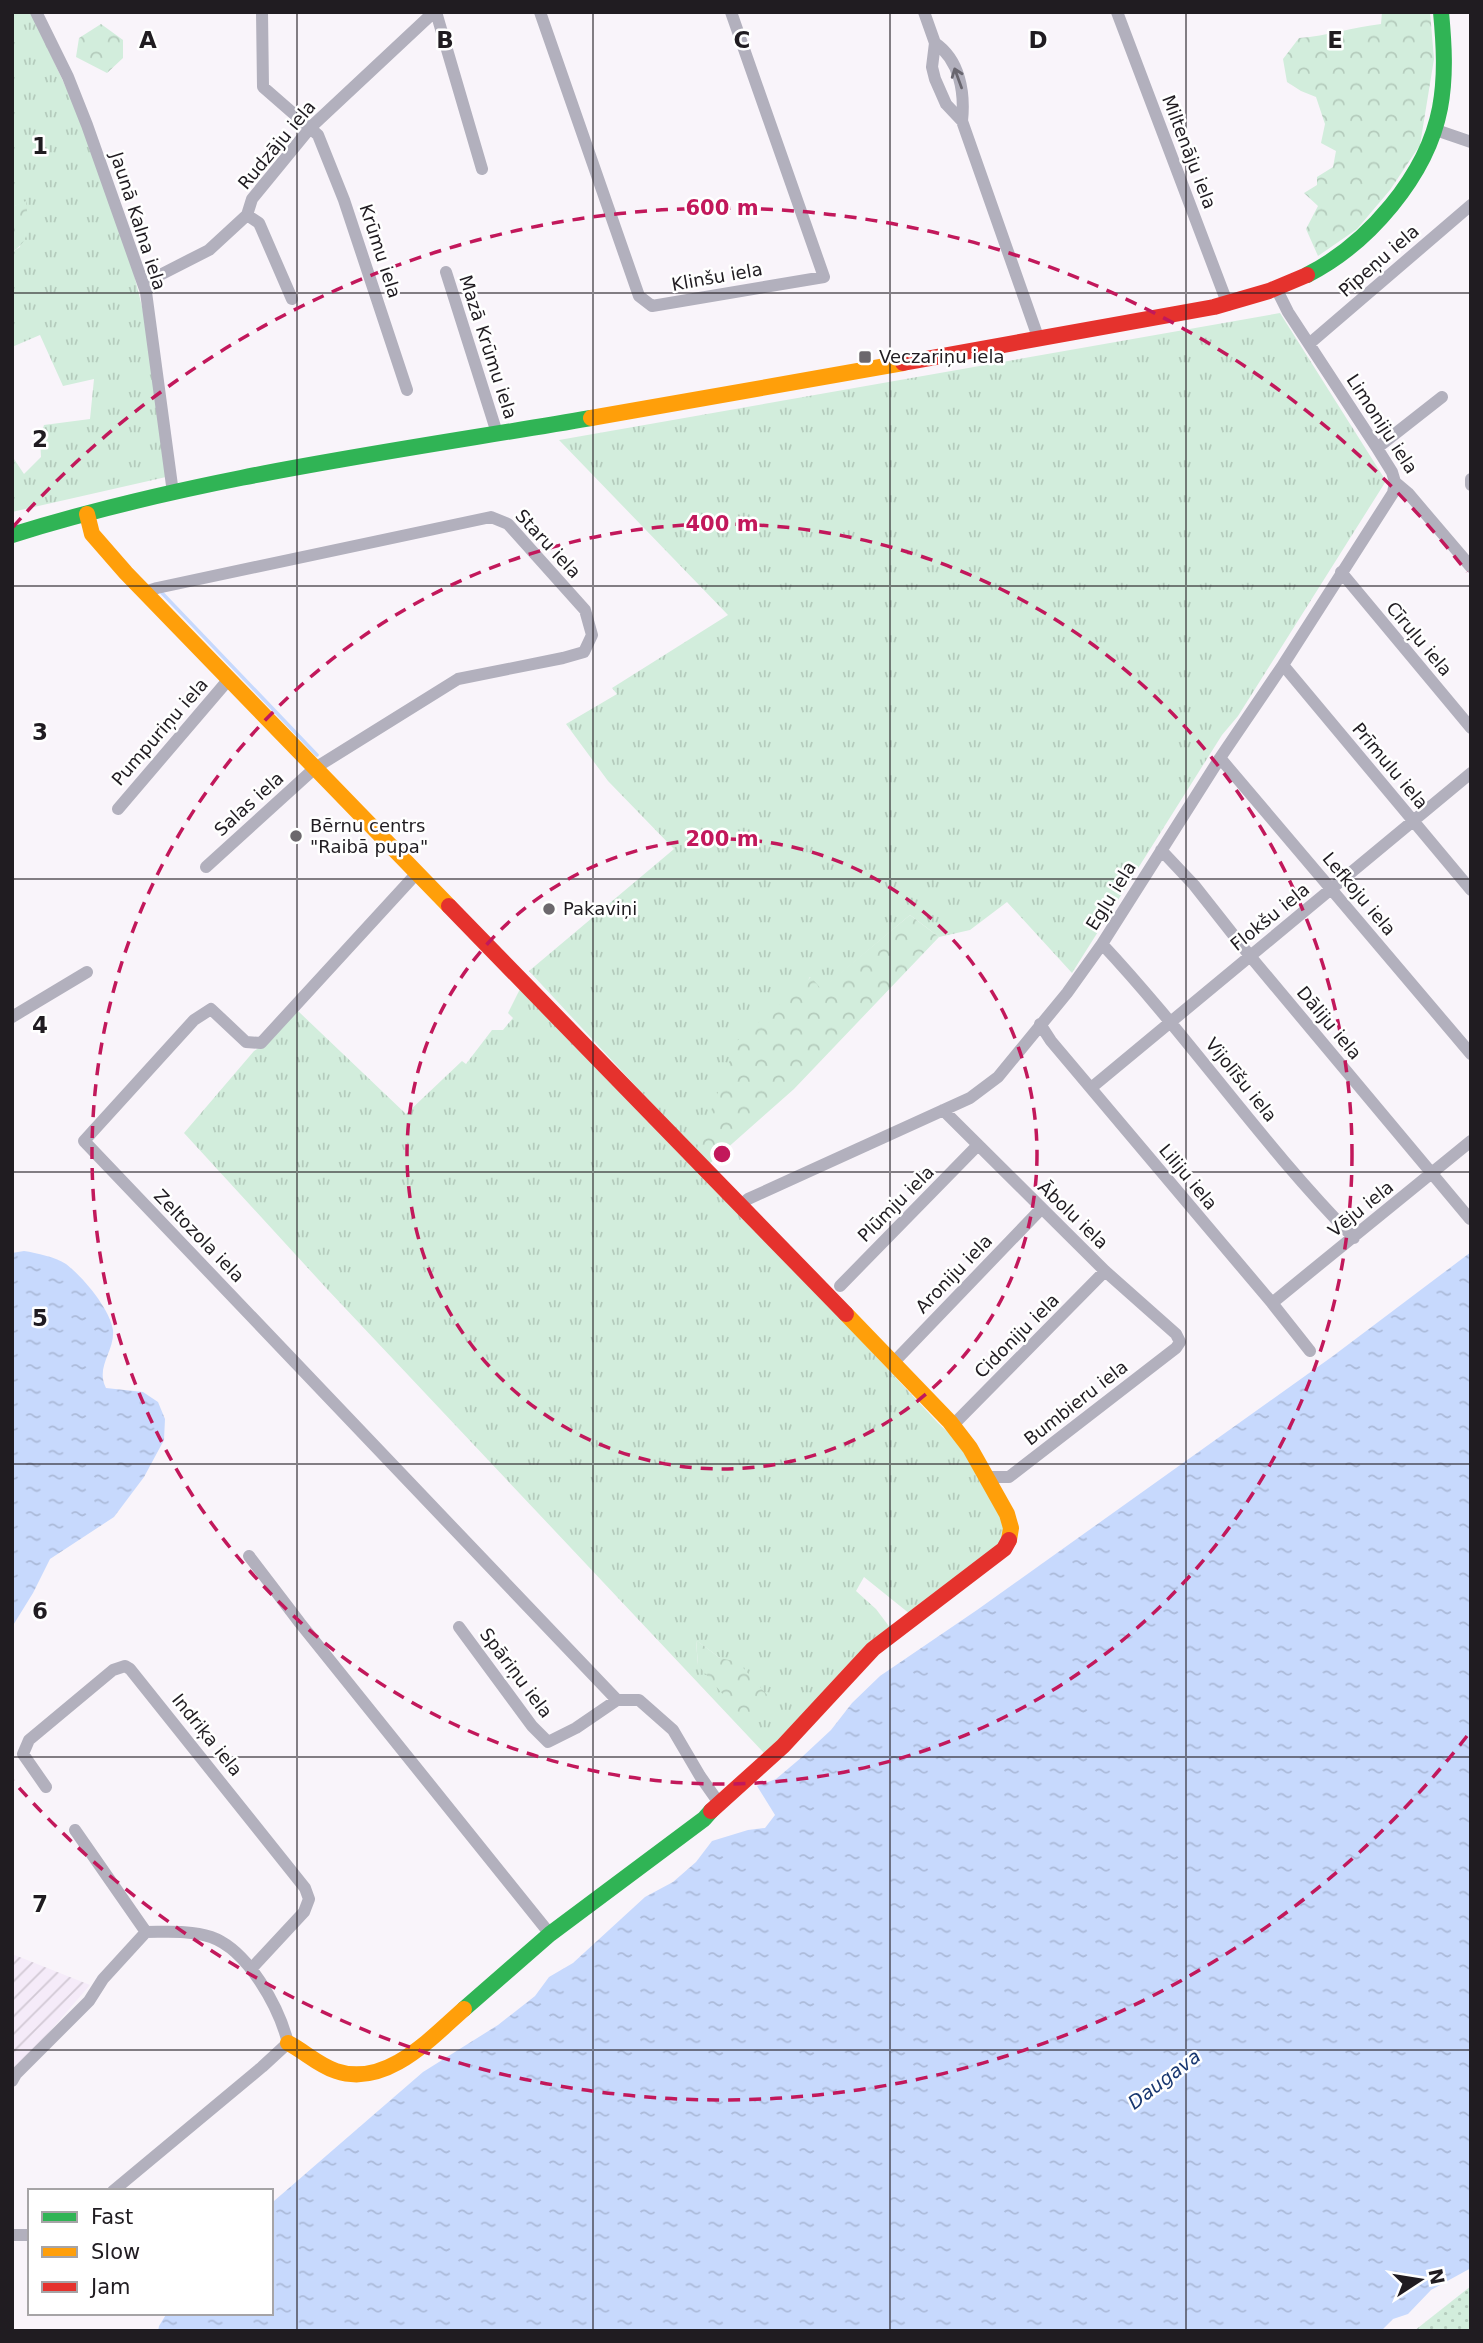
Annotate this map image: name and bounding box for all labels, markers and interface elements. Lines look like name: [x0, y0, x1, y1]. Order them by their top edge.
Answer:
text: A: [139, 27, 157, 53]
text: B: [436, 27, 454, 53]
text: C: [734, 27, 750, 53]
text: D: [1028, 27, 1048, 53]
text: E: [1327, 27, 1343, 53]
one-way arrow: [951, 68, 963, 90]
street label: Miltenāju iela: [1158, 92, 1221, 212]
street label: Rudzāju iela: [233, 96, 320, 193]
text: 1: [32, 133, 48, 159]
street label: Jaunā Kalna iela: [106, 148, 171, 292]
text: 600 m: [685, 196, 759, 220]
street label: Krūmu iela: [355, 201, 406, 300]
street label: Pīpeņu iela: [1334, 220, 1423, 301]
street label: Klinšu iela: [670, 258, 764, 295]
street label: Mazā Krūmu iela: [455, 272, 522, 421]
place label: Veczariņu iela: [879, 346, 1004, 367]
marker: Veczariņu iela: [857, 349, 873, 365]
street label: Limoniju iela: [1343, 370, 1422, 477]
text: 2: [32, 426, 48, 452]
street label: Staru iela: [511, 505, 585, 582]
text: 400 m: [685, 512, 759, 536]
street label: Cīruļu iela: [1382, 597, 1457, 680]
street label: Pumpuriņu iela: [107, 674, 212, 790]
street label: Prīmulu iela: [1348, 718, 1433, 813]
text: 3: [32, 719, 48, 745]
street label: Salas iela: [210, 767, 288, 840]
place label: Bērnu centrs "Raibā pupa": [310, 815, 428, 857]
text: 200 m: [685, 827, 759, 851]
marker: Bērnu centrs "Raibā pupa": [288, 828, 304, 844]
street label: Lefkoju iela: [1319, 848, 1400, 940]
street label: Egļu iela: [1081, 858, 1140, 934]
street label: Flokšu iela: [1226, 878, 1313, 955]
place label: Pakaviņi: [563, 898, 637, 919]
marker: Pakaviņi: [541, 901, 557, 917]
street label: Dāliju iela: [1293, 982, 1366, 1064]
text: 4: [32, 1012, 48, 1038]
street label: Vijolīšu iela: [1201, 1034, 1282, 1126]
street label: Liliju iela: [1155, 1140, 1222, 1214]
centre of rings: [710, 1142, 734, 1166]
street label: Plūmju iela: [853, 1161, 938, 1246]
street label: Ābolu iela: [1034, 1176, 1113, 1253]
street label: Vēju iela: [1324, 1176, 1397, 1241]
street label: Zeltozola iela: [150, 1185, 249, 1286]
street label: Aroniju iela: [911, 1230, 996, 1317]
street label: Cidoniju iela: [970, 1289, 1063, 1382]
text: 5: [32, 1305, 48, 1331]
street label: Bumbieru iela: [1020, 1356, 1132, 1449]
text: 6: [32, 1598, 48, 1624]
street label: Spāriņu iela: [476, 1624, 557, 1722]
street label: Indriķa iela: [168, 1689, 247, 1780]
text: 7: [32, 1891, 48, 1917]
water label: Daugava: [1123, 2045, 1205, 2113]
legend: [28, 2189, 273, 2315]
text: Fast: [91, 2205, 133, 2229]
text: Slow: [91, 2240, 140, 2264]
north arrow: [1385, 2245, 1455, 2315]
text: N: [1424, 2266, 1449, 2287]
text: Jam: [89, 2275, 131, 2299]

